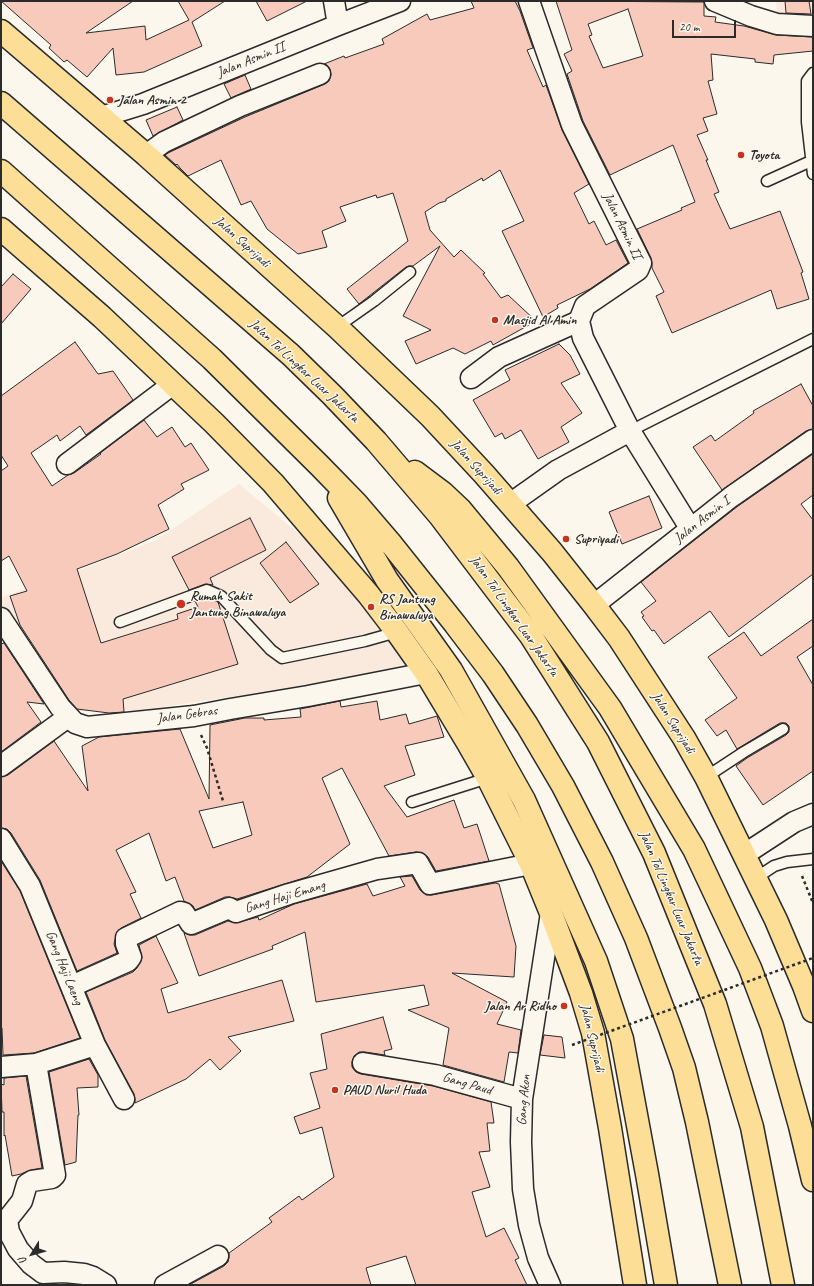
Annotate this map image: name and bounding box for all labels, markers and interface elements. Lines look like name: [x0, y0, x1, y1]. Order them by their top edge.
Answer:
scale bar: [674, 12, 738, 38]
text: 20 m: [679, 19, 699, 35]
street label: Jalan Asmin II: [214, 39, 288, 81]
place label: Jalan Asmin 2: [118, 92, 186, 108]
marker: Jalan Asmin 2: [105, 95, 115, 105]
place label: Toyota: [749, 147, 779, 163]
marker: Toyota: [736, 150, 746, 160]
street label: Jalan Asmin II: [599, 190, 645, 262]
street label: Jalan Suprijadi: [211, 213, 273, 271]
place label: Masjid Al Amin: [503, 312, 576, 328]
marker: Masjid Al Amin: [490, 315, 500, 325]
street label: Jalan Tol Lingkar Luar Jakarta: [246, 316, 362, 426]
street label: Jalan Suprijadi: [447, 436, 505, 498]
street label: Jalan Asmin I: [671, 493, 733, 547]
place label: Supriyadi: [574, 531, 618, 547]
marker: Supriyadi: [561, 534, 571, 544]
street label: Jalan Tol Lingkar Luar Jakarta: [466, 552, 562, 680]
place label: Rumah Sakit Jantung Binawaluya: [190, 588, 285, 620]
place label: RS Jantung Binawaluya: [379, 591, 435, 624]
marker: Rumah Sakit Jantung Binawaluya: [175, 598, 187, 610]
marker: RS Jantung Binawaluya: [366, 602, 376, 612]
street label: Jalan Suprijadi: [648, 689, 698, 757]
street label: Jalan Gebras: [156, 702, 218, 728]
street label: Jalan Tol Lingkar Luar Jakarta: [635, 828, 707, 968]
street label: Gang Haji Emang: [243, 877, 327, 917]
street label: Gang Haji Laeng: [42, 929, 86, 1007]
place label: Jalan Ar Ridho: [484, 998, 556, 1014]
marker: Jalan Ar Ridho: [559, 1001, 569, 1011]
street label: Jalan Suprijadi: [576, 1002, 608, 1074]
street label: Gang Paud: [440, 1069, 494, 1099]
street label: Gang Akon: [513, 1074, 535, 1126]
place label: PAUD Nuril Huda: [343, 1082, 426, 1098]
marker: PAUD Nuril Huda: [330, 1085, 340, 1095]
north arrow: [12, 1234, 52, 1274]
text: U: [15, 1255, 30, 1268]

